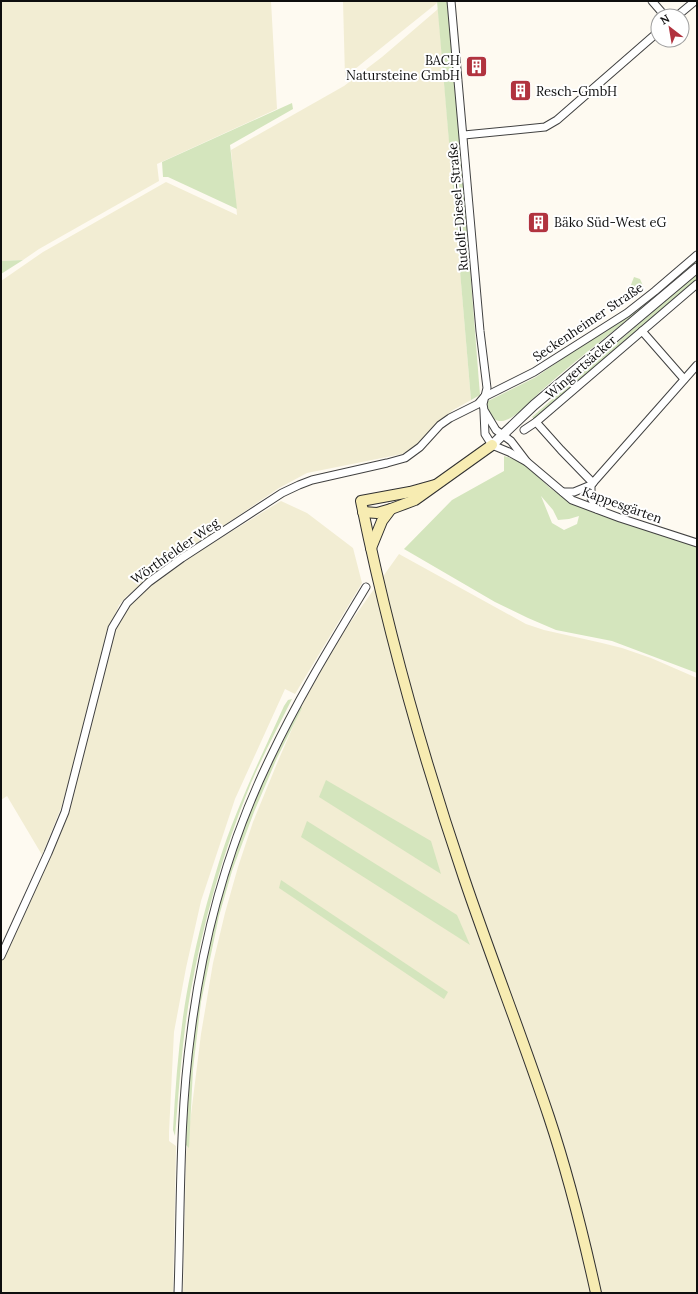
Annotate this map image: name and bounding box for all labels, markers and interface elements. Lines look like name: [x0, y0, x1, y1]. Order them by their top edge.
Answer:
north arrow: [650, 8, 690, 48]
text: N: [658, 11, 673, 28]
place label: BACH Natursteine GmbH: [346, 52, 460, 84]
building icon: BACH Natursteine GmbH: [463, 54, 489, 80]
building icon: Resch-GmbH: [508, 78, 534, 104]
place label: Resch-GmbH: [536, 83, 617, 100]
street label: Rudolf-Diesel-Straße: [444, 142, 472, 272]
building icon: Bäko Süd-West eG: [526, 209, 552, 235]
place label: Bäko Süd-West eG: [554, 214, 666, 231]
street label: Seckenheimer Straße: [529, 279, 647, 365]
street label: Wingertsäcker: [542, 331, 620, 402]
street label: Kappesgärten: [580, 483, 664, 527]
street label: Wörthfelder Weg: [128, 514, 223, 588]

